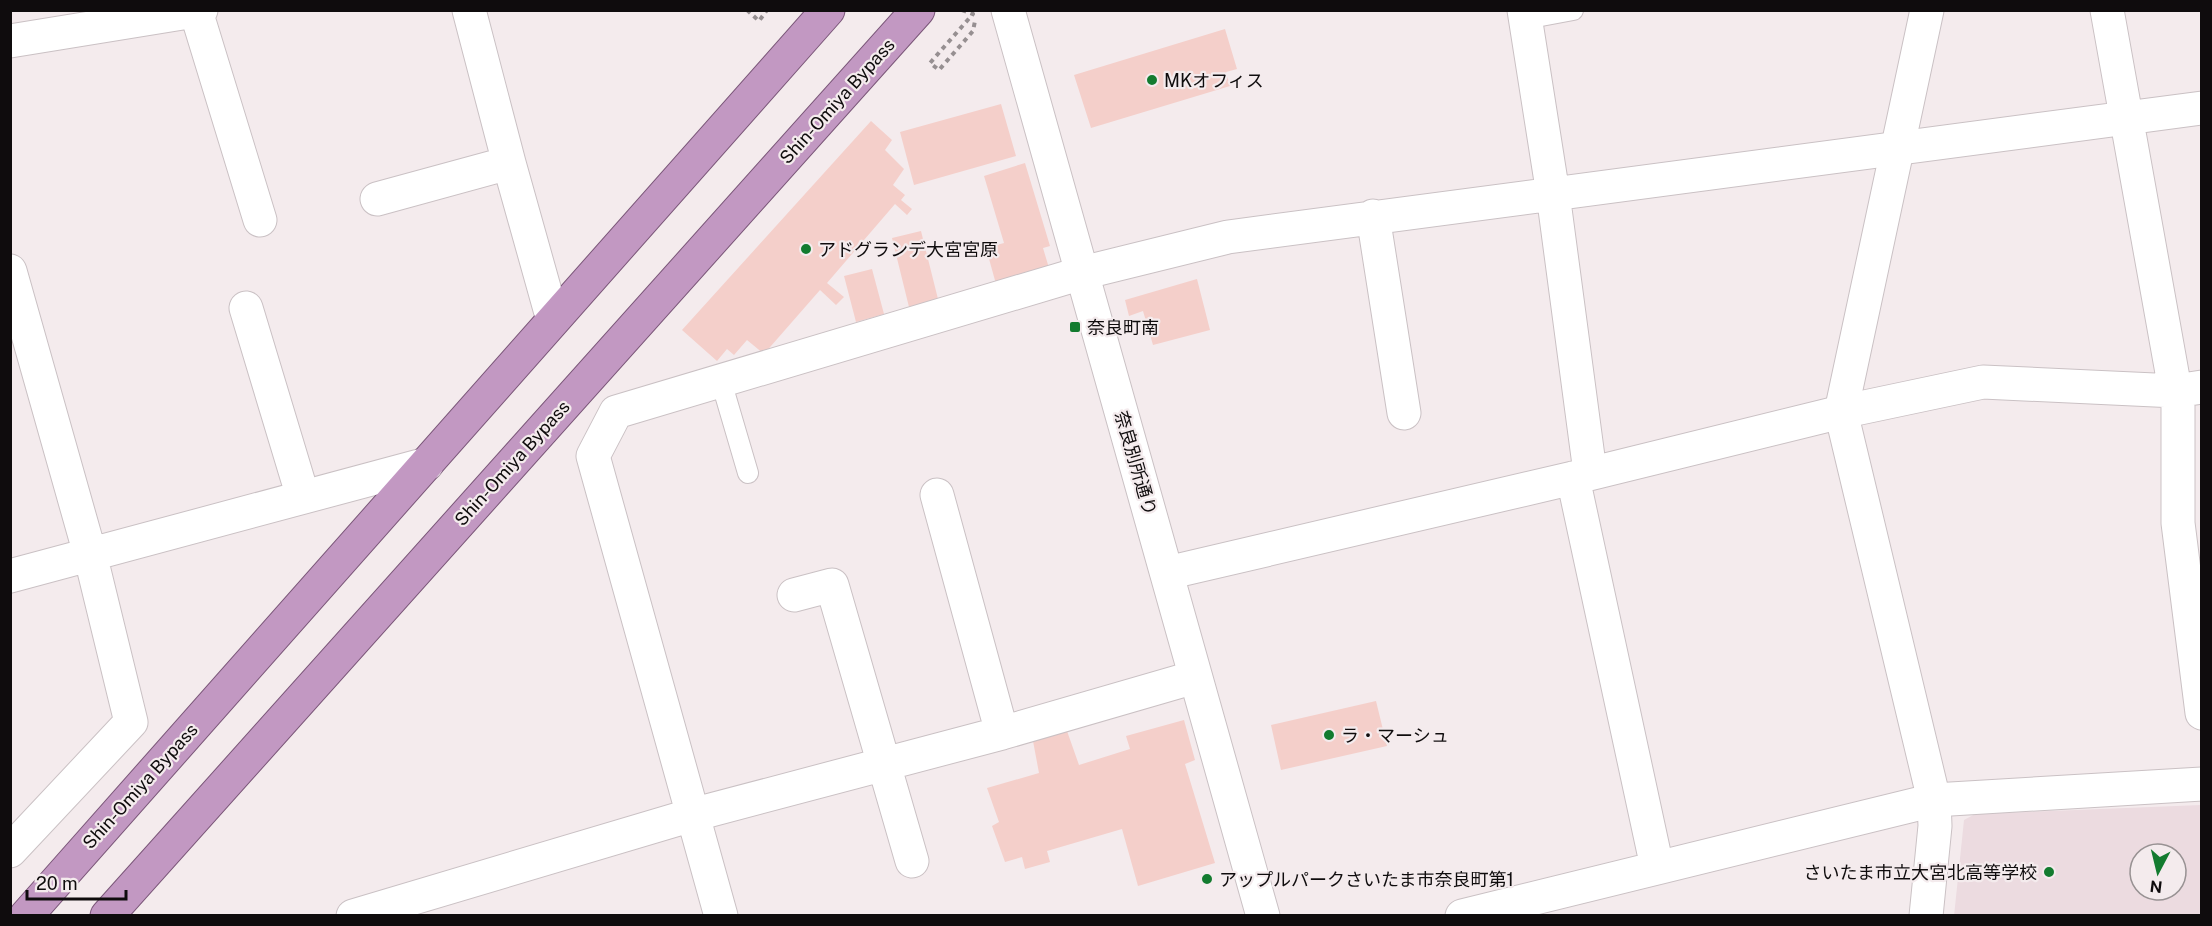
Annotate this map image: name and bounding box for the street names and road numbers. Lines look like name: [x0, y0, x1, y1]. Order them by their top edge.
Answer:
street label: Shin-Omiya Bypass: [775, 34, 899, 168]
street label: Shin-Omiya Bypass: [450, 396, 574, 530]
street label: 奈良別所通り: [1111, 408, 1161, 518]
street label: Shin-Omiya Bypass: [78, 719, 202, 853]

